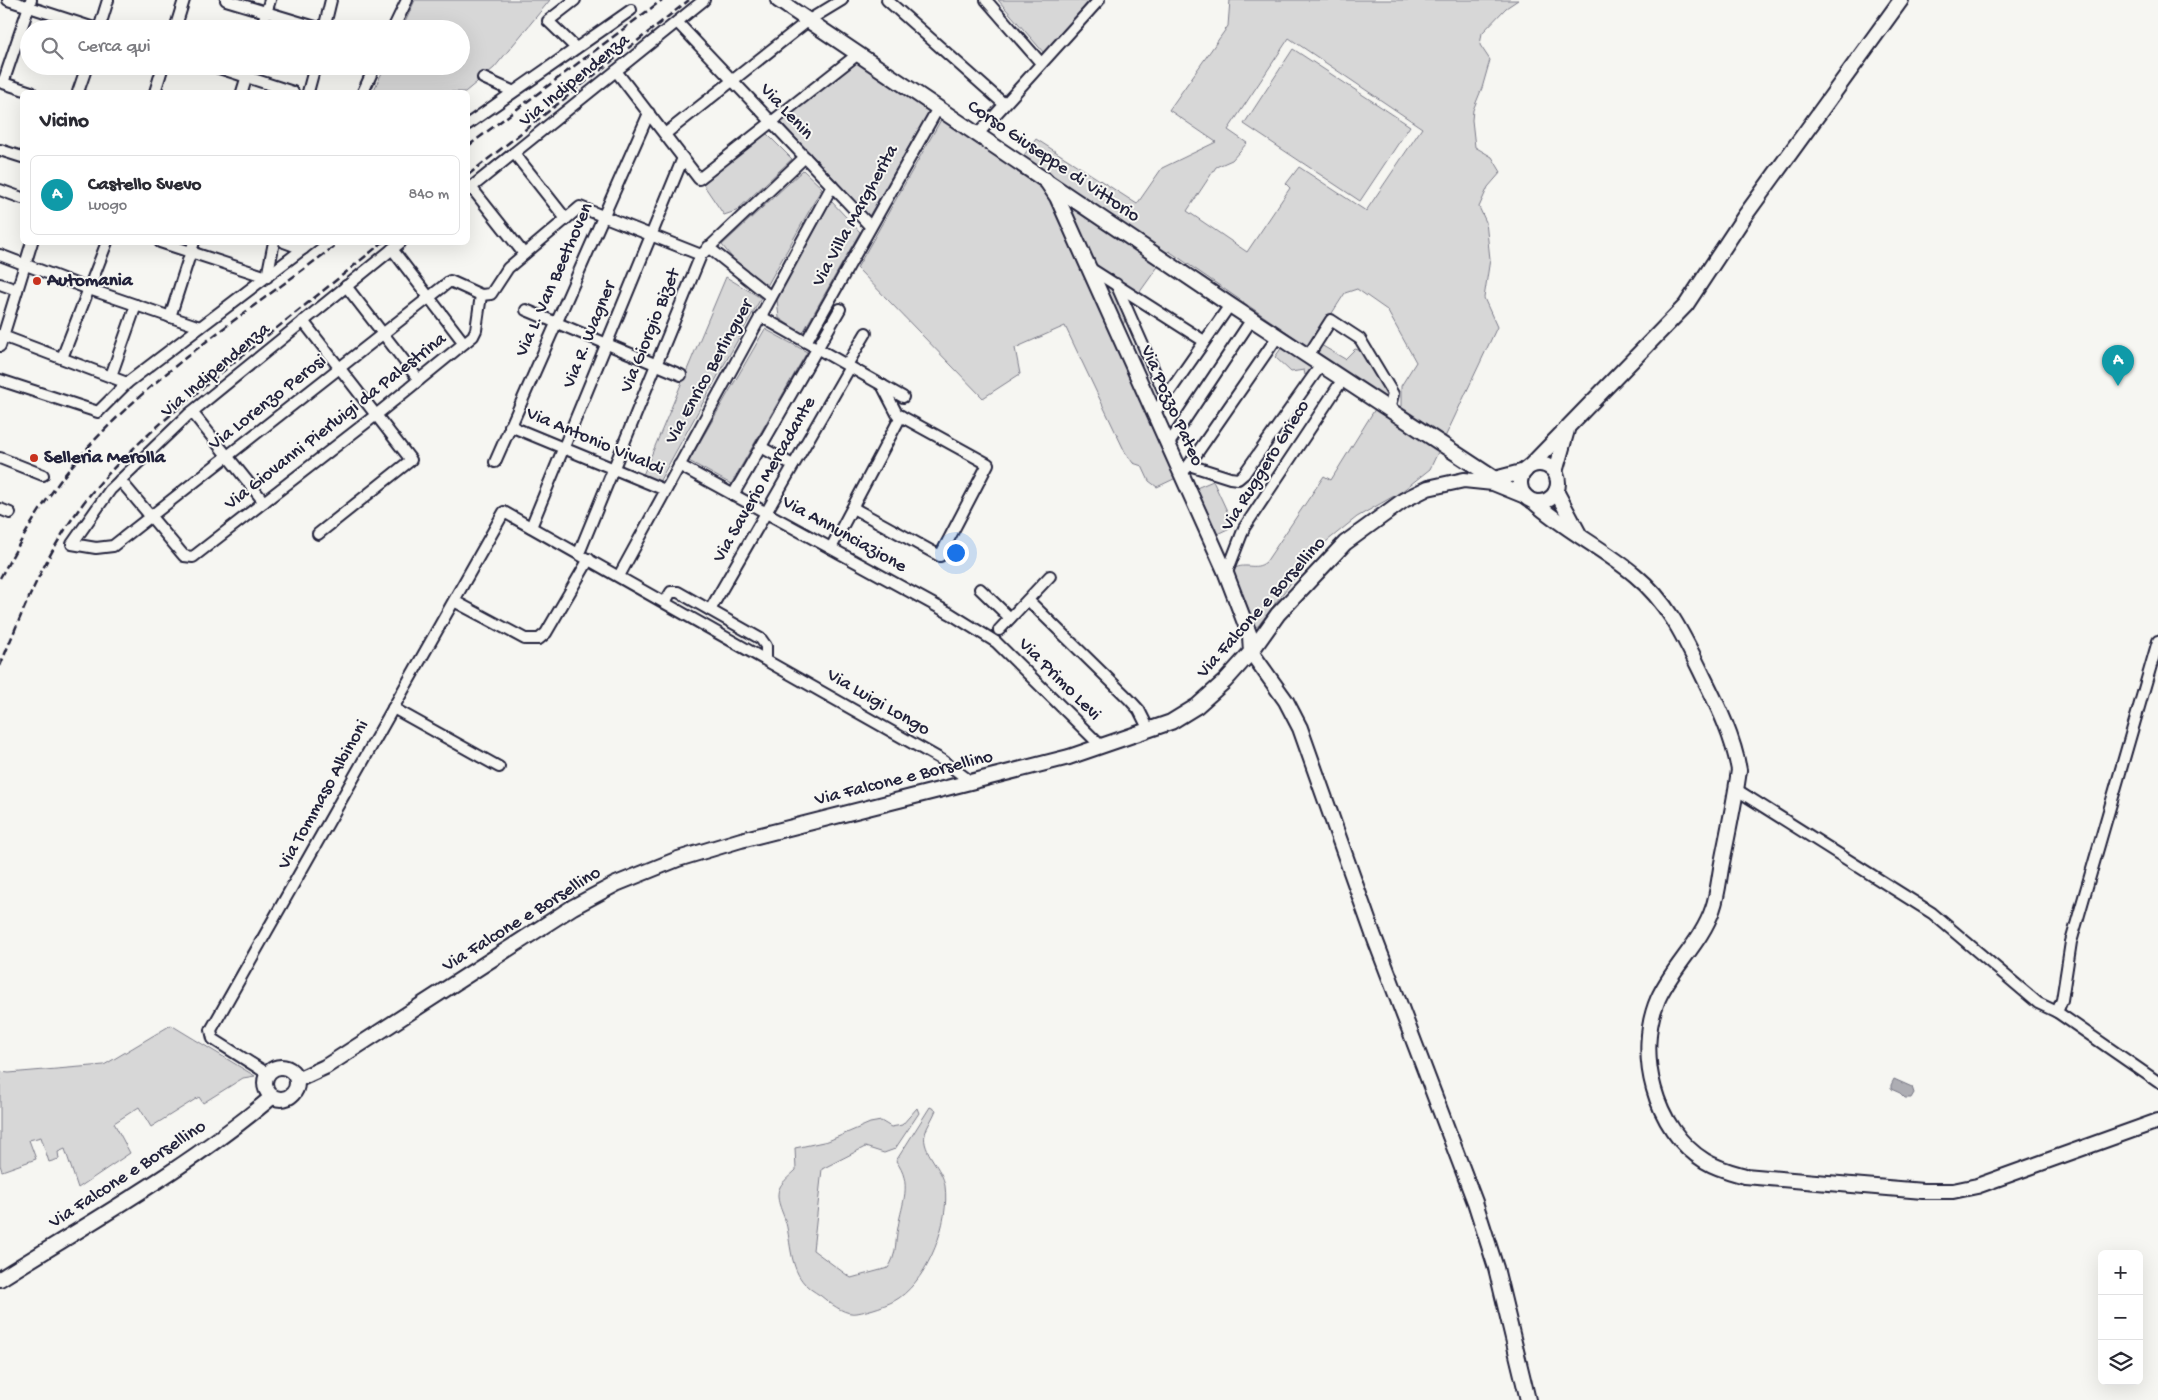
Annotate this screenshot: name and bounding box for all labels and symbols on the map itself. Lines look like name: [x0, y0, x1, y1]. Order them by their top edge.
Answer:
street label: Via Indipendenza: [514, 28, 636, 133]
street label: Via Lenin: [753, 78, 818, 145]
street label: Corso Giuseppe di Vittorio: [962, 96, 1144, 229]
street label: Via Villa Margherita: [807, 140, 905, 292]
street label: Via L. Van Beethoven: [510, 199, 599, 361]
street label: Via Giorgio Bizet: [615, 264, 687, 397]
place label: Automania: [46, 270, 134, 293]
marker: Automania: [31, 275, 43, 287]
street label: Via R. Wagner: [558, 276, 623, 393]
street label: Via Enrico Berlinguer: [660, 294, 760, 449]
street label: Via Indipendenza: [156, 318, 276, 424]
street label: Via Giovanni Pierluigi da Palestrina: [220, 327, 453, 516]
street label: Via Pozzo Pateo: [1134, 341, 1208, 470]
pin: A: [2102, 345, 2134, 386]
street label: Via Lorenzo Perosi: [204, 350, 331, 457]
street label: Via Saverio Mercadante: [708, 393, 822, 568]
street label: Via Ruggero Grieco: [1216, 396, 1316, 537]
street label: Via Antonio Vivaldi: [521, 402, 668, 482]
place label: Selleria Merolla: [44, 447, 167, 470]
marker: Selleria Merolla: [28, 452, 40, 464]
street label: Via Annunciazione: [777, 491, 911, 579]
street label: Via Falcone e Borsellino: [1192, 532, 1332, 684]
your location: [943, 540, 969, 566]
street label: Via Primo Levi: [1012, 633, 1105, 726]
street label: Via Luigi Longo: [821, 664, 934, 742]
street label: Via Tommaso Albinoni: [273, 716, 375, 875]
street label: Via Falcone e Borsellino: [812, 746, 996, 812]
street label: Via Falcone e Borsellino: [438, 862, 606, 979]
street label: Via Falcone e Borsellino: [44, 1116, 211, 1235]

